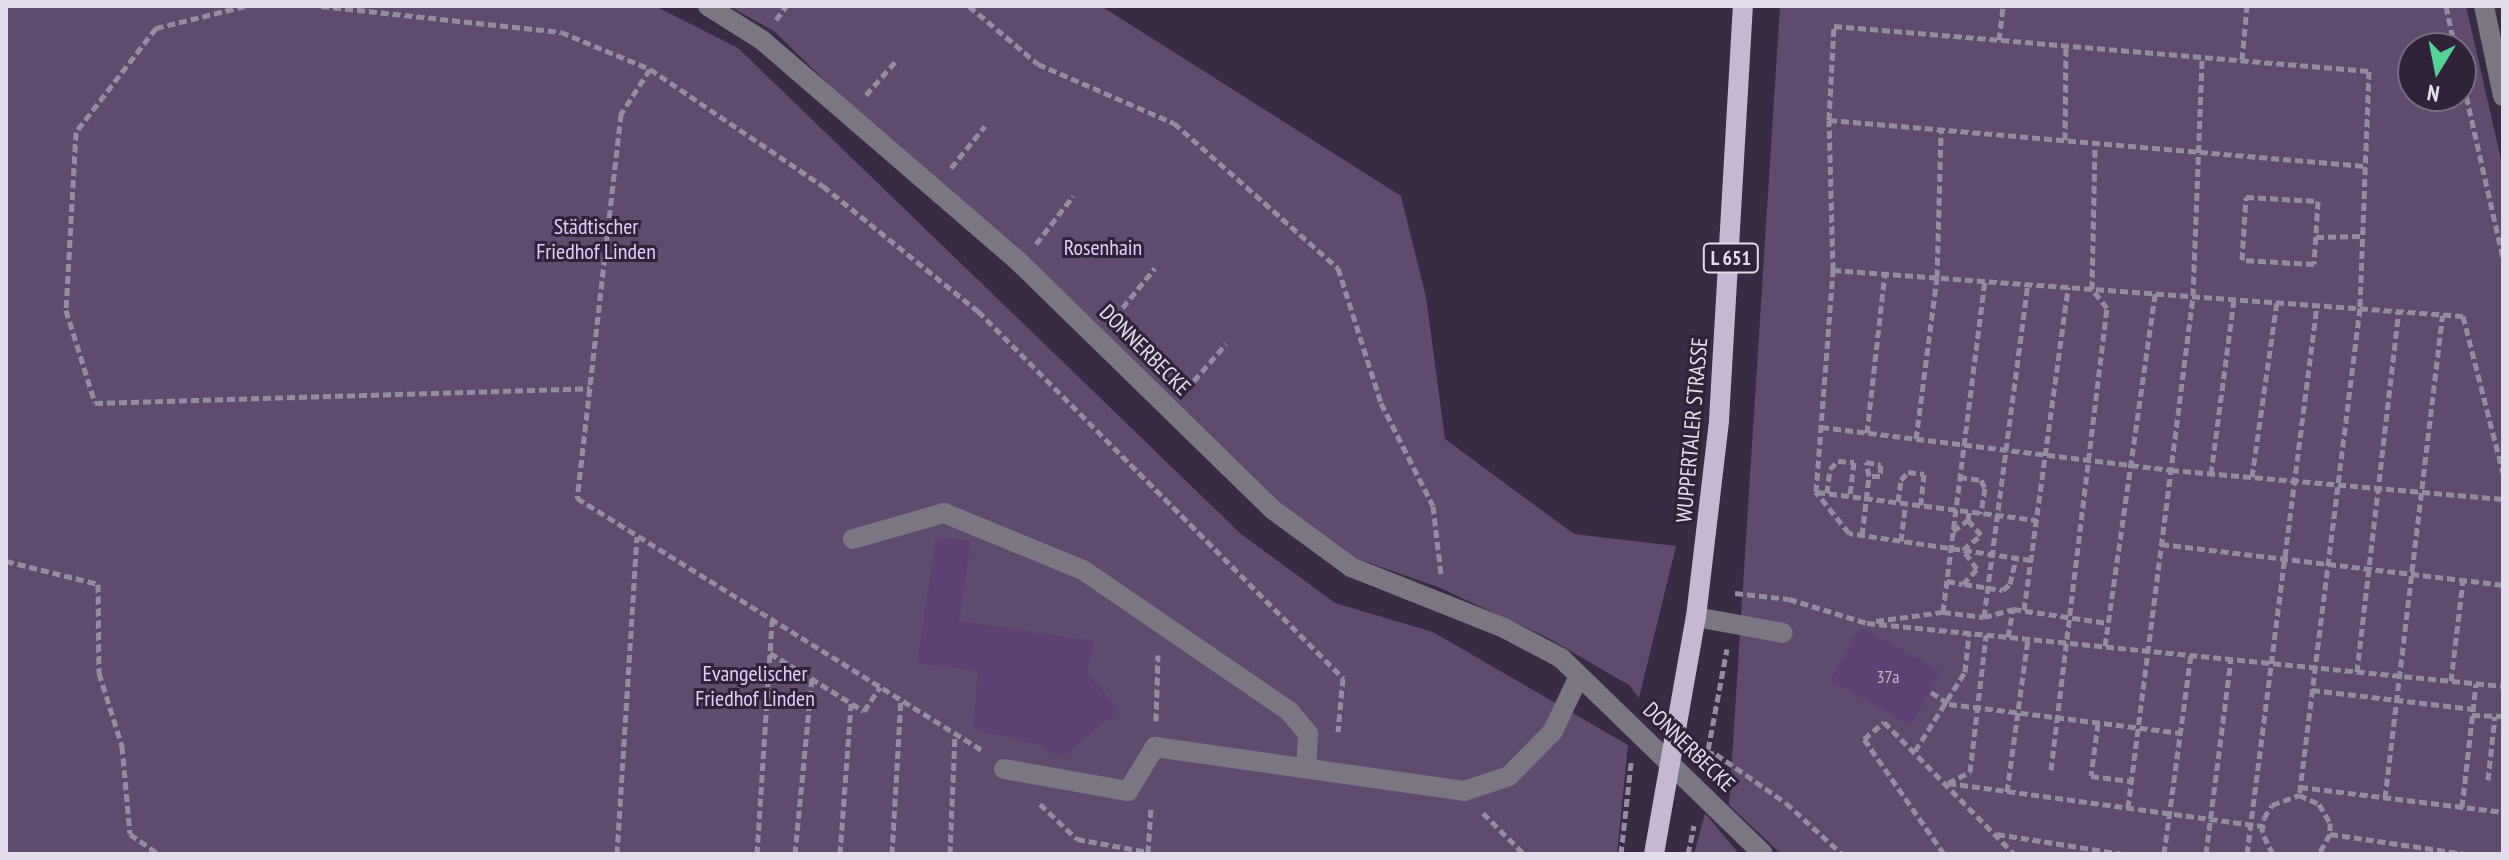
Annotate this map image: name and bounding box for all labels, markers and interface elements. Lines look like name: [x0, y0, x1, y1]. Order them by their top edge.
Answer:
north arrow: [2397, 32, 2477, 112]
text: N: [2425, 79, 2441, 108]
park label: Städtischer Friedhof Linden: [536, 213, 656, 264]
park label: Rosenhain: [1064, 235, 1142, 261]
road number: L 651: [1701, 242, 1761, 274]
street label: DONNERBECKE: [1094, 299, 1196, 401]
street label: WUPPERTALER STRASSE: [1671, 336, 1713, 524]
park label: Evangelischer Friedhof Linden: [695, 660, 815, 712]
house number: 37a: [1876, 666, 1900, 688]
street label: DONNERBECKE: [1638, 697, 1740, 797]

